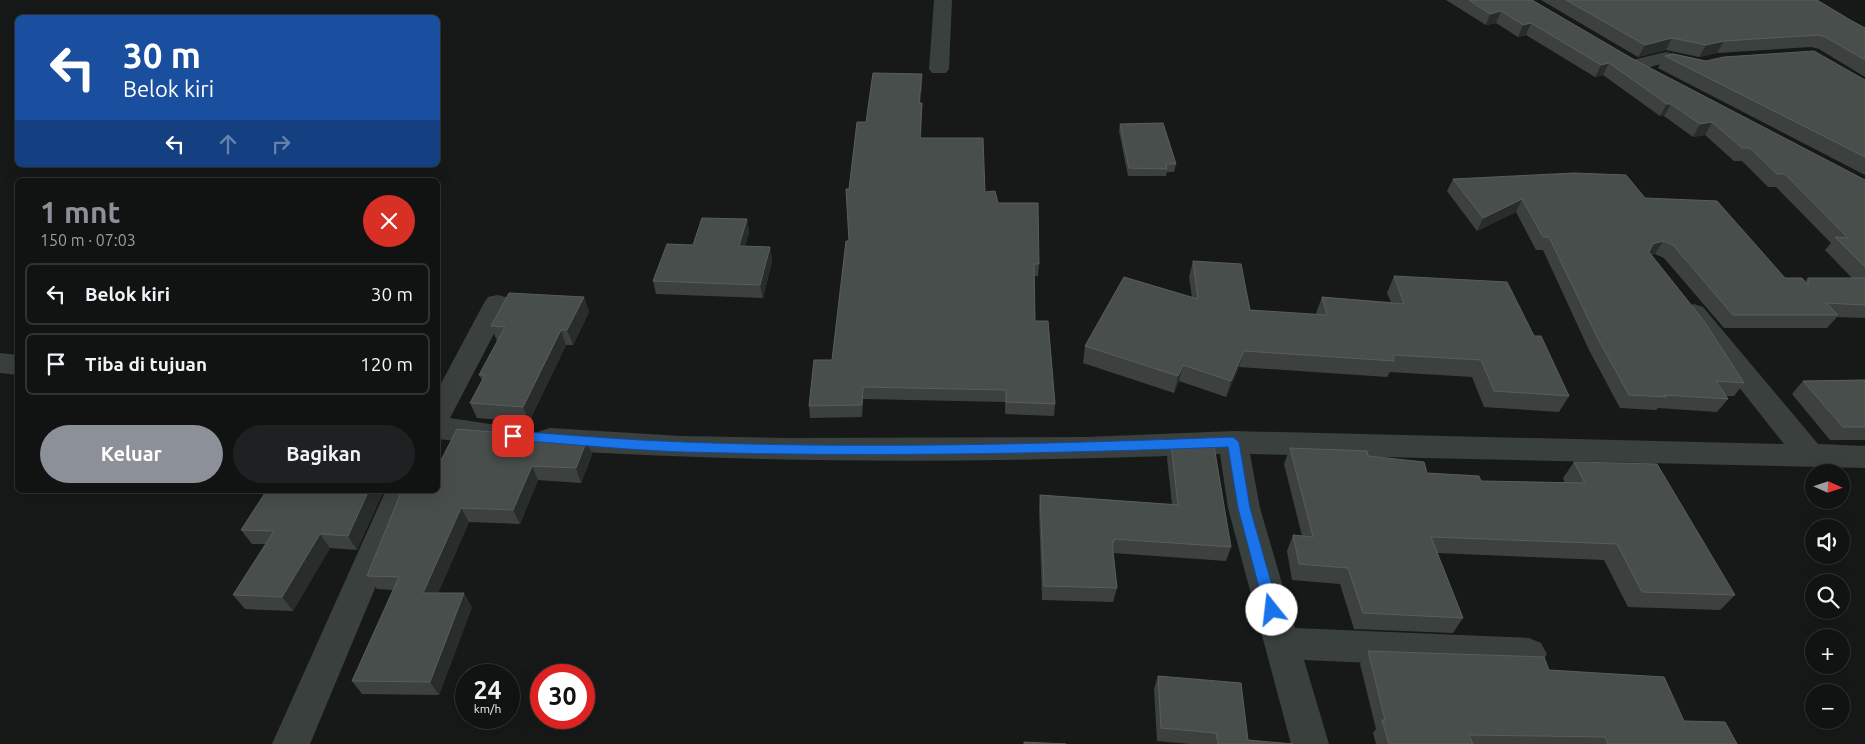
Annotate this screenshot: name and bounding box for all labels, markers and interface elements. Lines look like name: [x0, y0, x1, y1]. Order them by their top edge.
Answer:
icon: left: [40, 35, 105, 100]
text: 30 m: [123, 35, 201, 75]
text: Belok kiri: [123, 76, 214, 101]
icon: left: [161, 130, 189, 158]
icon: ahead: [214, 130, 242, 158]
icon: right: [267, 130, 295, 158]
text: 1 mnt: [40, 195, 120, 229]
button: close: [363, 195, 415, 247]
text: 150 m · 07:03: [40, 231, 136, 249]
icon: left: [42, 280, 70, 308]
text: Belok kiri: [85, 283, 170, 305]
text: 30 m: [371, 283, 413, 305]
icon: arrive: [42, 350, 70, 378]
text: Tiba di tujuan: [85, 353, 207, 375]
text: 120 m: [360, 353, 413, 375]
pin: [492, 415, 534, 457]
icon: arrive: [499, 422, 527, 450]
button: Keluar: [40, 425, 223, 483]
button: Bagikan: [233, 425, 415, 483]
north arrow: [1805, 464, 1850, 509]
map controls: [1805, 464, 1850, 729]
button: sound: [1805, 519, 1850, 564]
button: search: [1805, 574, 1850, 619]
position arrow: [1245, 583, 1297, 635]
button: +: [1805, 629, 1850, 674]
speed limit sign: 30: [530, 664, 595, 729]
text: 24: [473, 676, 502, 704]
button: −: [1805, 684, 1850, 729]
text: km/h: [474, 702, 501, 715]

